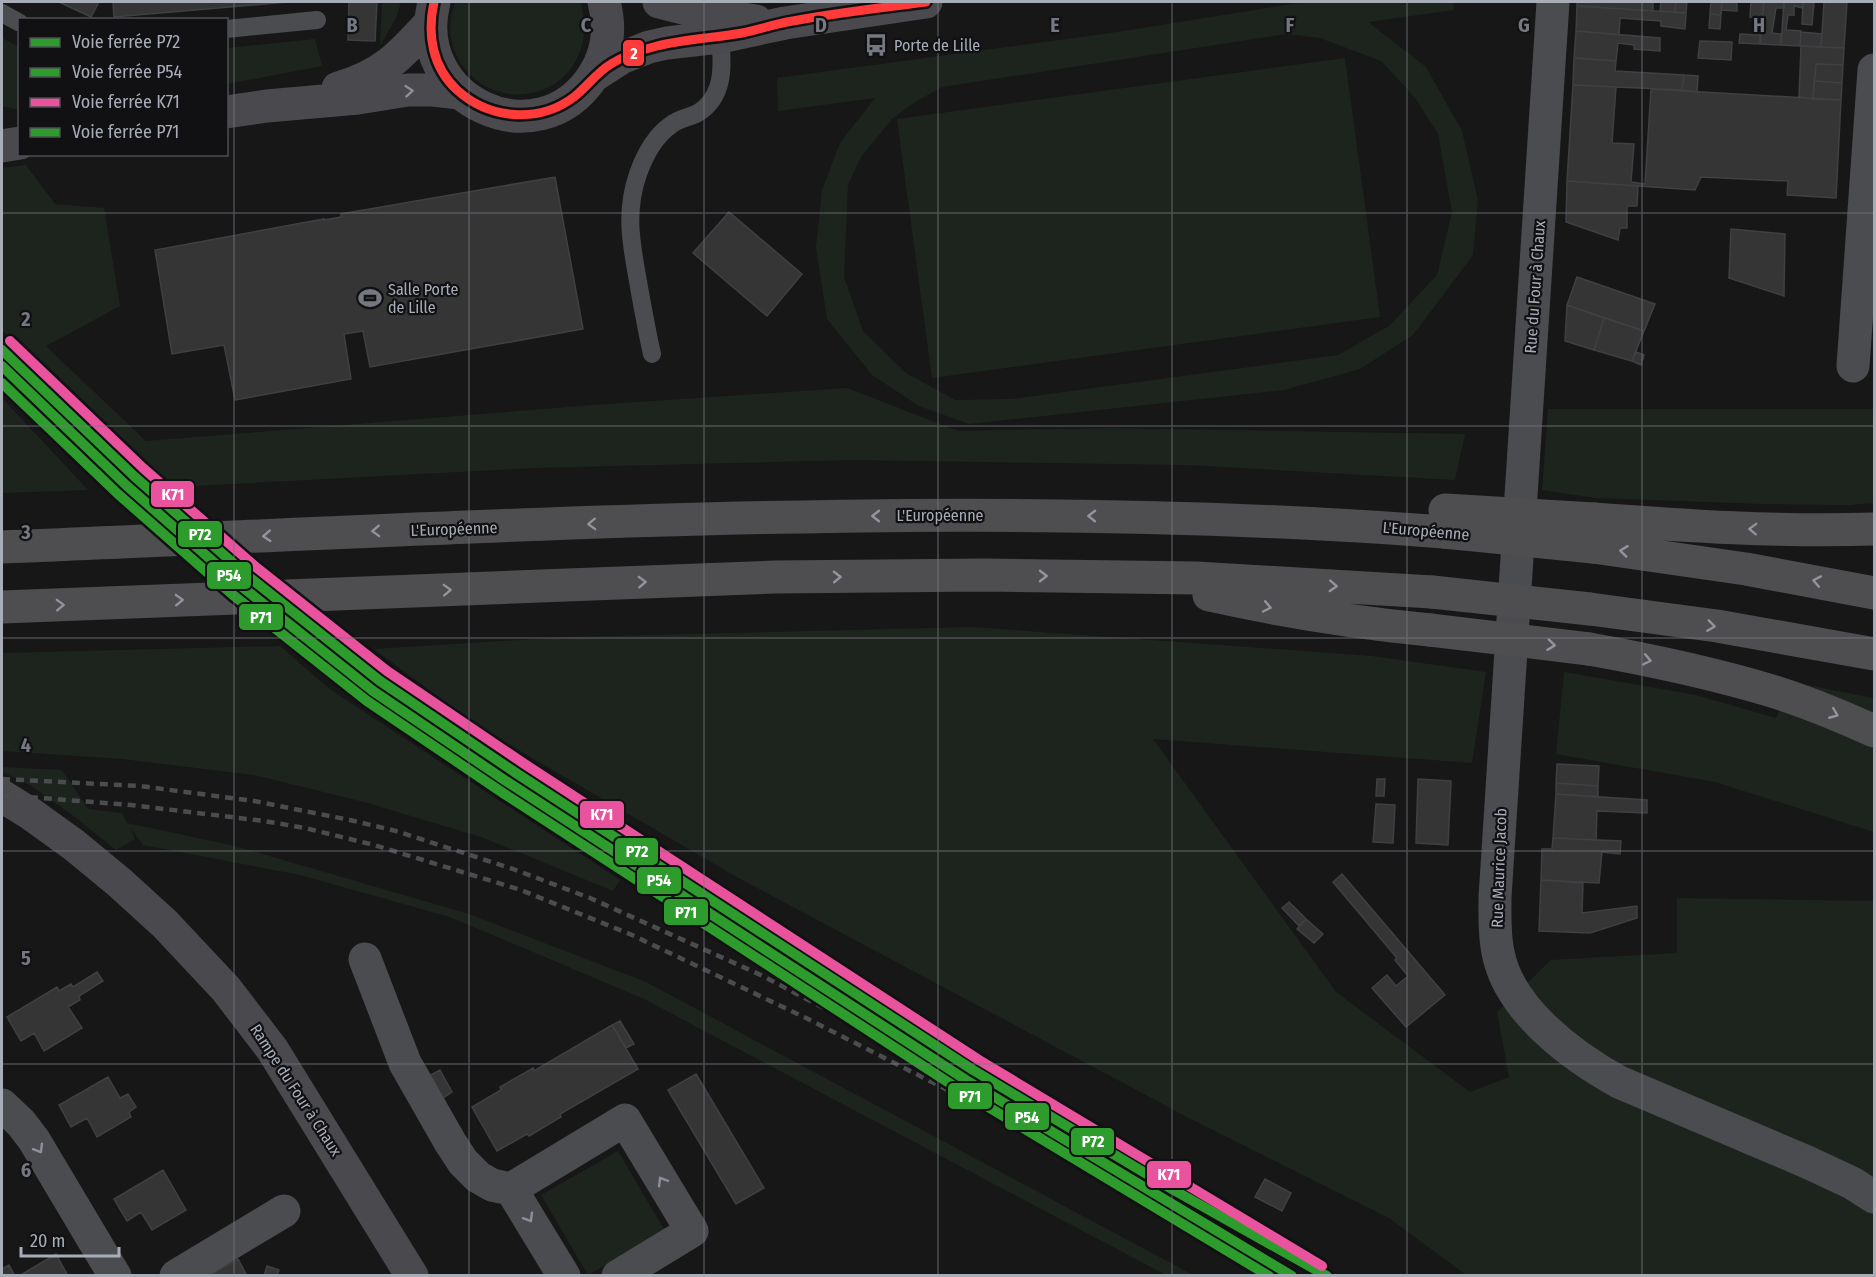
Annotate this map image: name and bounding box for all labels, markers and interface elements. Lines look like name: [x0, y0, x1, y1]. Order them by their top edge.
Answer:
text: B: [346, 13, 358, 37]
text: C: [581, 13, 592, 37]
text: D: [815, 13, 827, 37]
text: E: [1050, 13, 1060, 37]
text: F: [1286, 13, 1295, 37]
text: G: [1518, 13, 1530, 37]
text: H: [1753, 13, 1765, 37]
legend: [18, 18, 228, 156]
text: Voie ferrée P72: [72, 31, 180, 53]
bus stop icon: Porte de Lille: [863, 32, 889, 58]
place label: Porte de Lille: [894, 36, 980, 55]
line badge: 2: [622, 39, 645, 67]
text: 2: [629, 44, 638, 63]
text: Voie ferrée P54: [72, 61, 183, 83]
one-way arrow: [404, 85, 413, 98]
text: Voie ferrée K71: [72, 91, 180, 113]
text: Voie ferrée P71: [72, 121, 179, 143]
street label: Rue du Four à Chaux: [1521, 220, 1549, 354]
place label: Salle Porte de Lille: [388, 280, 459, 317]
sports icon: Salle Porte de Lille: [357, 285, 383, 311]
text: 2: [20, 307, 31, 331]
line badge: K71: [150, 480, 195, 508]
text: K71: [162, 485, 184, 504]
street label: L'Européenne: [897, 506, 984, 525]
one-way arrow: [1087, 509, 1096, 522]
one-way arrow: [871, 510, 880, 522]
one-way arrow: [588, 517, 597, 530]
street label: L'Européenne: [410, 518, 498, 540]
street label: L'Européenne: [1382, 518, 1470, 544]
text: 3: [20, 520, 31, 544]
line badge: P72: [177, 520, 223, 548]
one-way arrow: [1749, 522, 1758, 535]
text: P72: [189, 525, 212, 544]
one-way arrow: [372, 525, 381, 538]
one-way arrow: [263, 529, 272, 542]
one-way arrow: [1620, 546, 1629, 558]
line badge: P54: [206, 561, 252, 590]
text: P54: [217, 566, 241, 585]
one-way arrow: [1038, 570, 1047, 582]
one-way arrow: [833, 571, 842, 583]
one-way arrow: [638, 576, 647, 589]
one-way arrow: [1812, 576, 1822, 588]
one-way arrow: [1329, 579, 1338, 592]
one-way arrow: [443, 583, 452, 596]
one-way arrow: [175, 594, 184, 606]
one-way arrow: [55, 598, 64, 611]
one-way arrow: [1262, 600, 1272, 613]
line badge: P71: [238, 603, 284, 631]
text: P71: [250, 608, 272, 627]
one-way arrow: [1706, 619, 1715, 631]
one-way arrow: [1546, 638, 1556, 650]
one-way arrow: [1641, 653, 1651, 666]
one-way arrow: [1827, 707, 1838, 719]
text: 4: [21, 733, 31, 757]
line badge: K71: [579, 800, 625, 829]
text: K71: [591, 805, 613, 824]
street label: Rue Maurice Jacob: [1487, 808, 1511, 928]
line badge: P72: [614, 837, 659, 866]
text: P72: [626, 842, 649, 861]
line badge: P54: [636, 866, 682, 895]
text: P54: [647, 871, 671, 890]
line badge: P71: [663, 898, 709, 926]
text: P71: [675, 903, 697, 922]
text: 5: [21, 946, 31, 970]
street label: Rampe du Four à Chaux: [246, 1021, 346, 1159]
line badge: P71: [947, 1082, 993, 1110]
text: P71: [959, 1087, 981, 1106]
line badge: P54: [1004, 1102, 1050, 1131]
text: P54: [1015, 1108, 1039, 1127]
line badge: P72: [1070, 1127, 1115, 1156]
text: P72: [1082, 1132, 1105, 1151]
one-way arrow: [32, 1143, 44, 1153]
text: 6: [21, 1158, 31, 1182]
line badge: K71: [1146, 1160, 1192, 1189]
text: K71: [1158, 1165, 1180, 1184]
one-way arrow: [657, 1177, 669, 1187]
one-way arrow: [521, 1212, 533, 1222]
scale bar: [21, 1220, 118, 1258]
text: 20 m: [30, 1230, 65, 1252]

